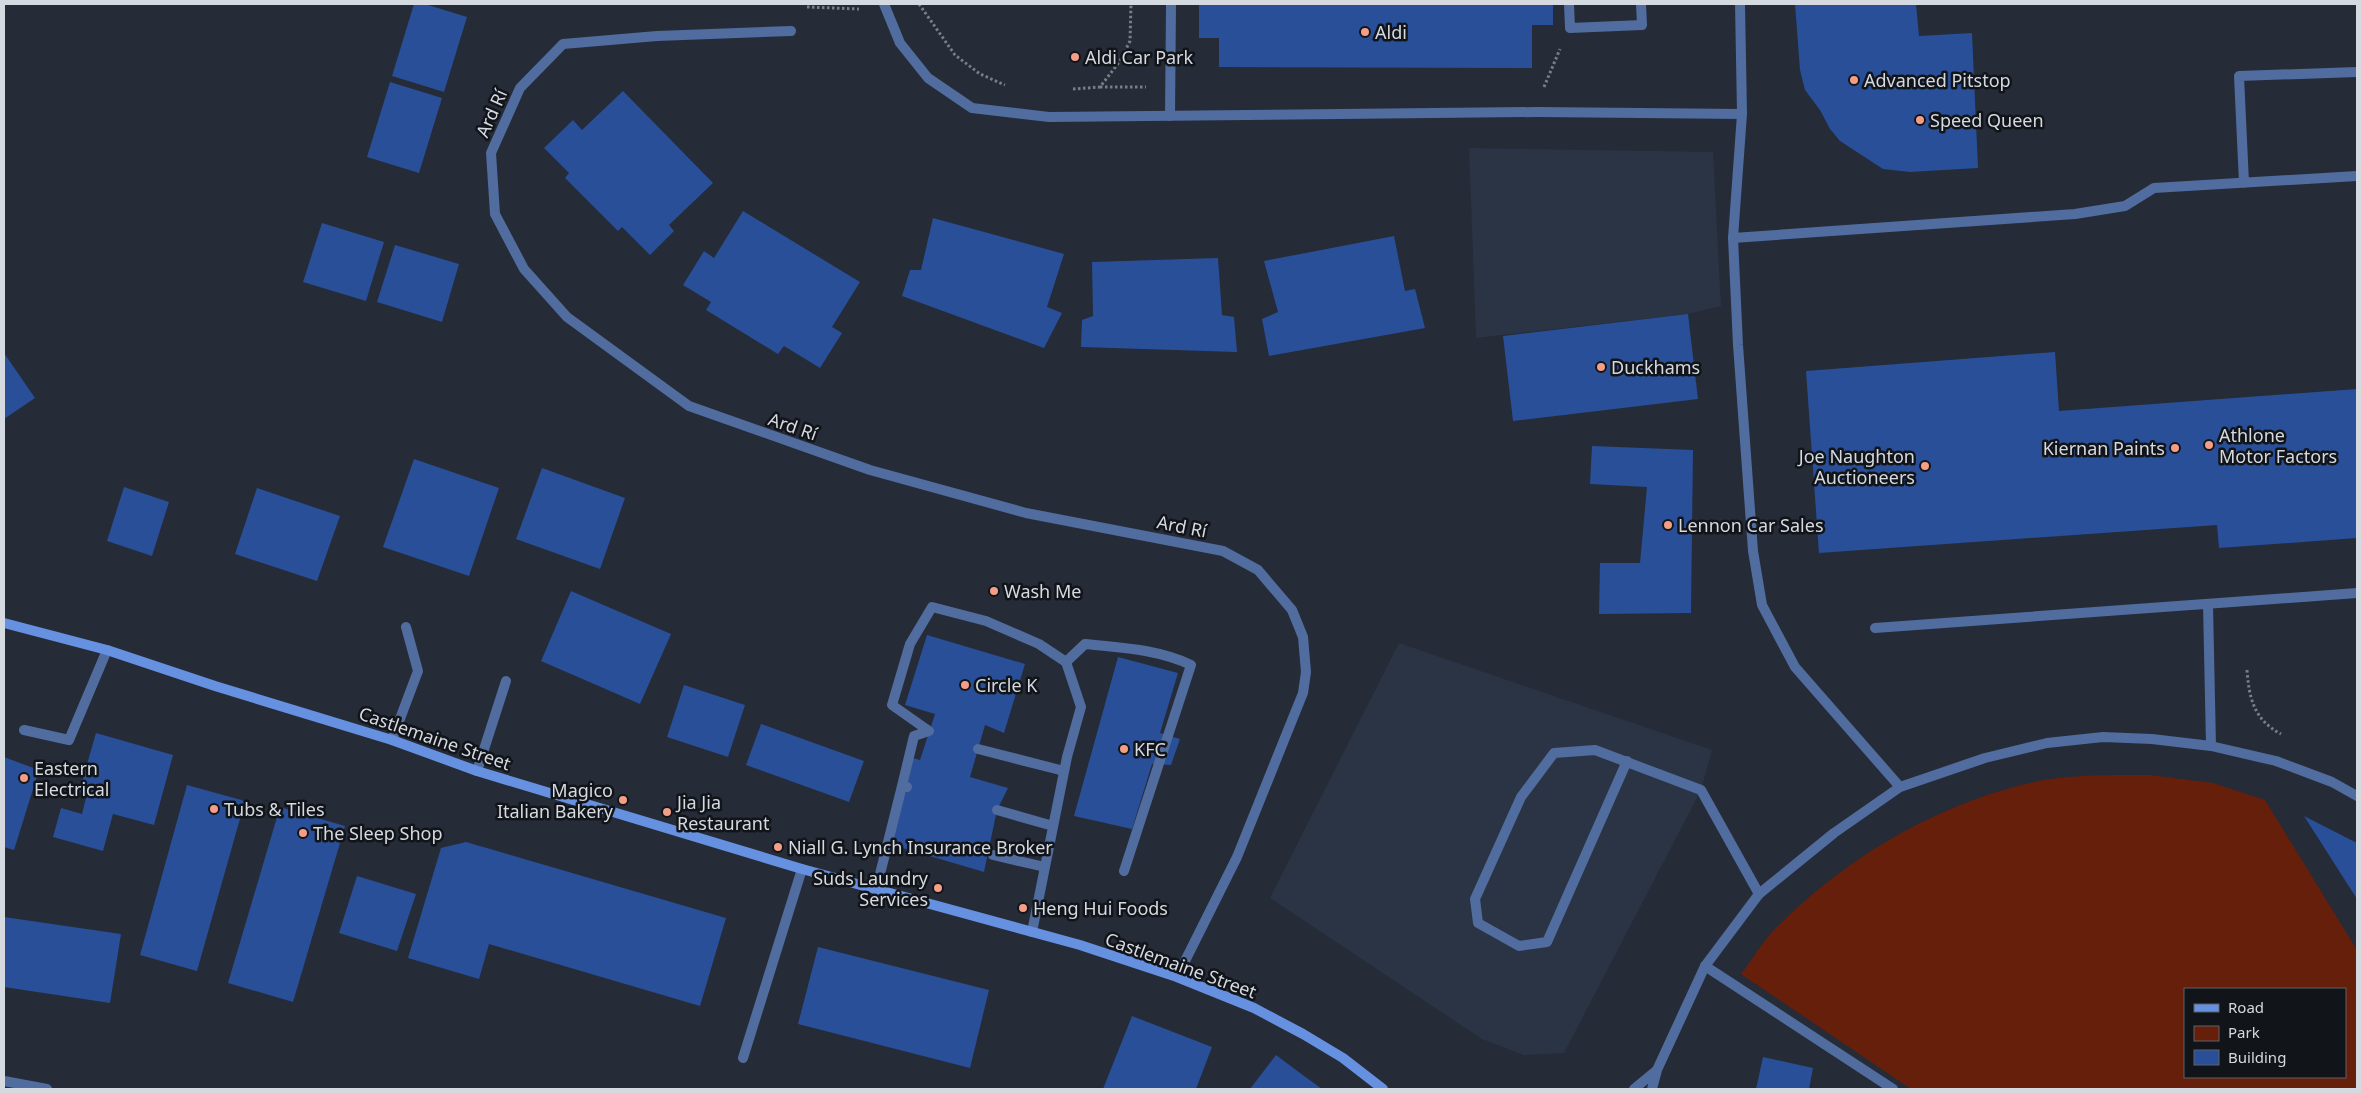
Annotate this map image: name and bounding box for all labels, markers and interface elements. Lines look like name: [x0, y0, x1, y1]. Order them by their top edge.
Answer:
place label: Aldi: [1375, 20, 1407, 44]
marker: Aldi: [1359, 26, 1371, 38]
place label: Aldi Car Park: [1085, 45, 1194, 69]
marker: Aldi Car Park: [1069, 51, 1081, 63]
place label: Advanced Pitstop: [1864, 68, 2011, 92]
marker: Advanced Pitstop: [1848, 74, 1860, 86]
street label: Ard Rí: [470, 85, 512, 141]
place label: Speed Queen: [1930, 108, 2044, 132]
marker: Speed Queen: [1914, 114, 1926, 126]
place label: Duckhams: [1611, 355, 1700, 379]
marker: Duckhams: [1595, 361, 1607, 373]
street label: Ard Rí: [765, 406, 821, 446]
place label: Athlone Motor Factors: [2219, 423, 2337, 468]
place label: Kiernan Paints: [2043, 436, 2165, 460]
marker: Athlone Motor Factors: [2203, 439, 2215, 451]
marker: Kiernan Paints: [2169, 442, 2181, 454]
place label: Joe Naughton Auctioneers: [1797, 444, 1915, 489]
marker: Joe Naughton Auctioneers: [1919, 460, 1931, 472]
street label: Ard Rí: [1155, 509, 1209, 543]
place label: Lennon Car Sales: [1678, 513, 1824, 537]
marker: Lennon Car Sales: [1662, 519, 1674, 531]
place label: Wash Me: [1004, 579, 1081, 603]
marker: Wash Me: [988, 585, 1000, 597]
place label: Circle K: [975, 673, 1038, 697]
marker: Circle K: [959, 679, 971, 691]
street label: Castlemaine Street: [356, 701, 515, 775]
place label: KFC: [1134, 737, 1166, 761]
marker: KFC: [1118, 743, 1130, 755]
place label: Eastern Electrical: [34, 756, 109, 801]
marker: Eastern Electrical: [18, 772, 30, 784]
place label: Magico Italian Bakery: [497, 778, 614, 823]
place label: Jia Jia Restaurant: [675, 790, 770, 835]
marker: Magico Italian Bakery: [617, 794, 629, 806]
place label: Tubs & Tiles: [224, 797, 325, 821]
marker: Tubs & Tiles: [208, 803, 220, 815]
marker: Jia Jia Restaurant: [661, 806, 673, 818]
place label: The Sleep Shop: [313, 821, 443, 845]
marker: The Sleep Shop: [297, 827, 309, 839]
place label: Niall G. Lynch Insurance Broker: [788, 835, 1053, 859]
marker: Niall G. Lynch Insurance Broker: [772, 841, 784, 853]
place label: Suds Laundry Services: [813, 866, 929, 911]
marker: Suds Laundry Services: [932, 882, 944, 894]
place label: Heng Hui Foods: [1033, 896, 1168, 920]
marker: Heng Hui Foods: [1017, 902, 1029, 914]
street label: Castlemaine Street: [1102, 927, 1260, 1004]
legend: [2184, 988, 2346, 1078]
text: Road: [2228, 997, 2264, 1017]
text: Park: [2228, 1022, 2260, 1042]
text: Building: [2228, 1047, 2286, 1067]

